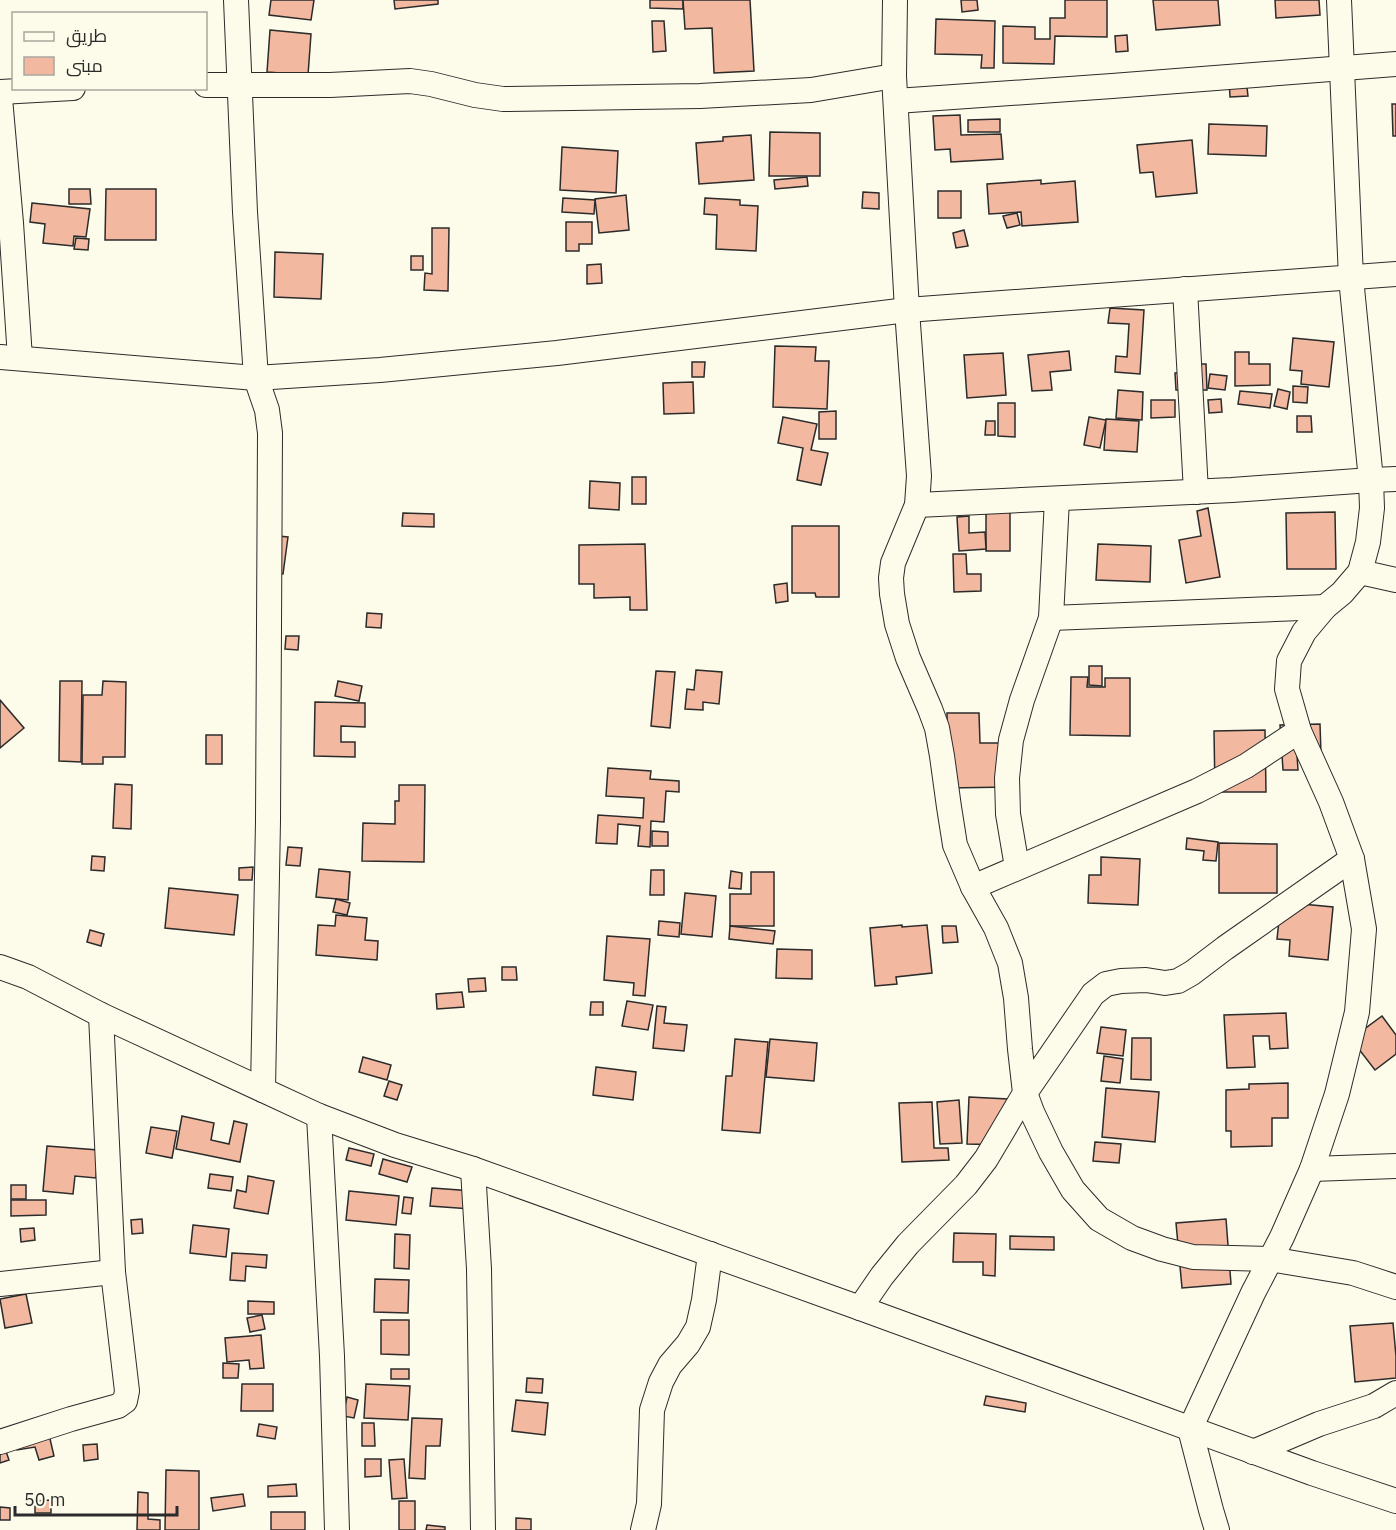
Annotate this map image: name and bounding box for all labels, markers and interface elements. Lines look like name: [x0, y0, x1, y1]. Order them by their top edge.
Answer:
legend: [12, 12, 207, 90]
text: طريق: [66, 24, 107, 48]
text: مبنى: [66, 54, 103, 77]
scale bar: [15, 1479, 177, 1517]
text: 50 m: [24, 1488, 66, 1511]

